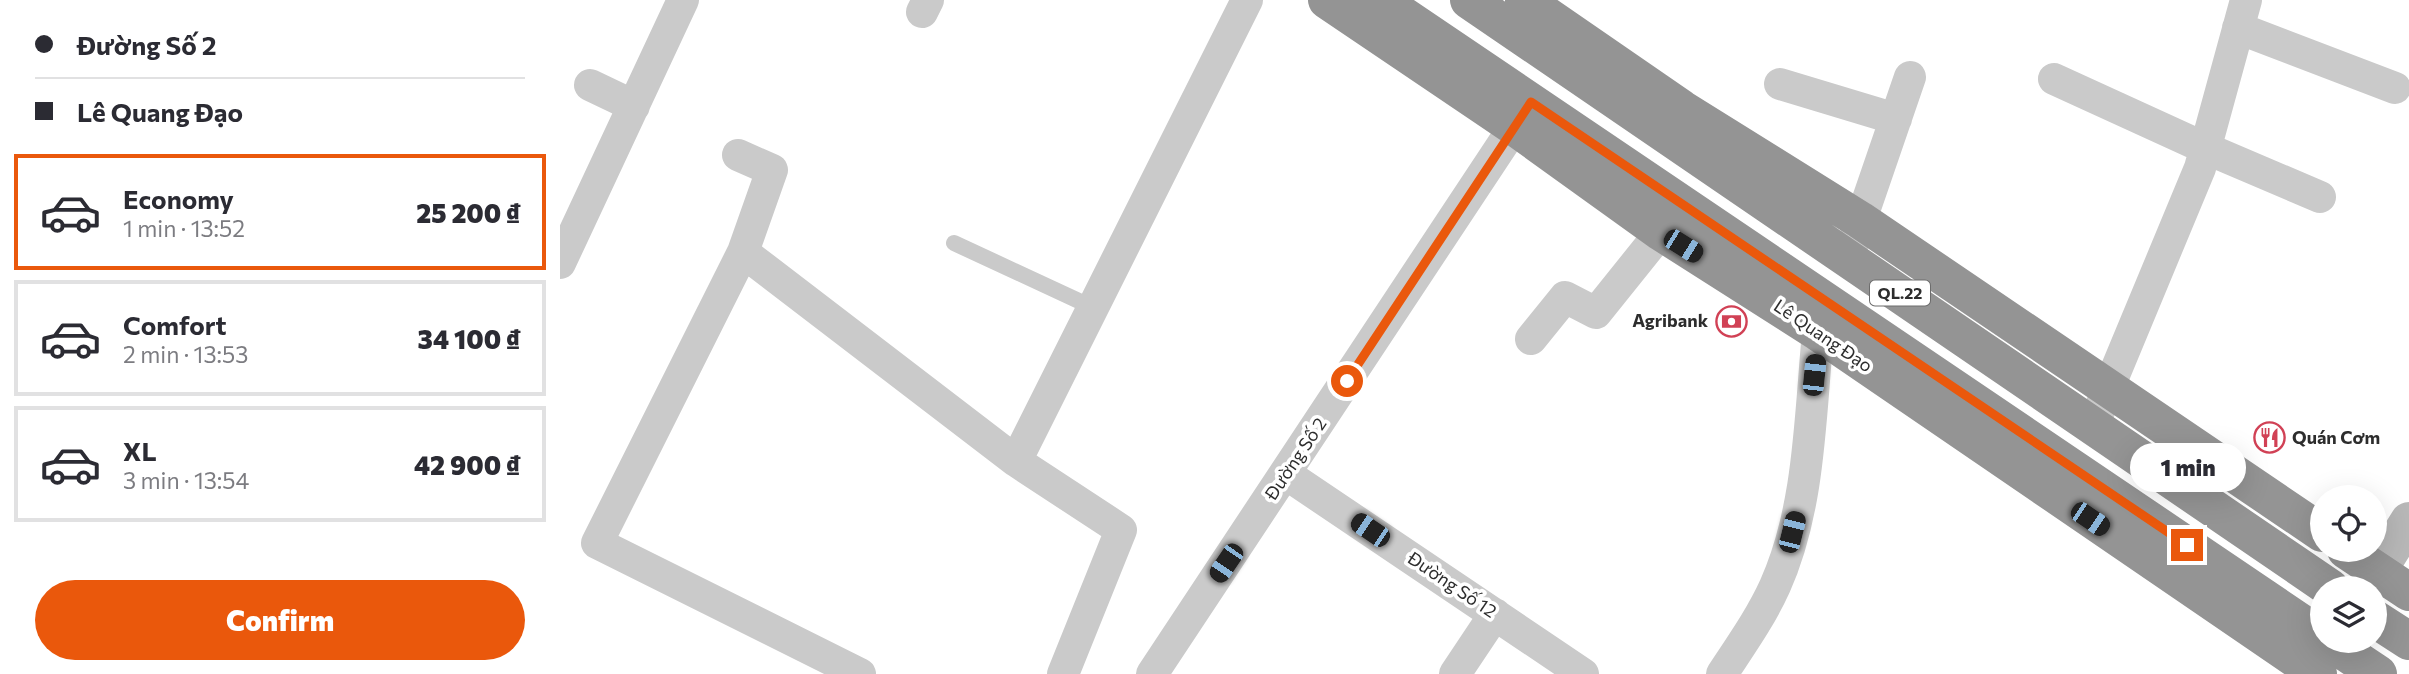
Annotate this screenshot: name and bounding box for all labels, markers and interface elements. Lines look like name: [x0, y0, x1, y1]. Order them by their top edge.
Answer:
text: Đường Số 2: [77, 29, 216, 60]
text: Lê Quang Đạo: [77, 96, 243, 127]
icon: car: [39, 181, 102, 244]
text: Economy: [123, 183, 234, 214]
text: 25 200 ₫: [416, 197, 521, 228]
text: 1 min · 13:52: [123, 214, 245, 242]
car: [1660, 226, 1707, 266]
road number: QL.22: [1870, 280, 1930, 306]
street label: Lê Quang Đạo: [1770, 294, 1877, 376]
bank icon: Agribank: [1714, 304, 1748, 338]
icon: car: [39, 307, 102, 370]
text: Comfort: [123, 309, 226, 340]
place label: Agribank: [1632, 309, 1709, 331]
text: 34 100 ₫: [418, 323, 521, 354]
text: 2 min · 13:53: [123, 340, 248, 368]
car: [1802, 353, 1827, 397]
route start: [1331, 365, 1363, 397]
street label: Đường Số 2: [1259, 413, 1331, 505]
restaurant icon: Quán Cơm: [2252, 421, 2286, 455]
place label: Quán Cơm: [2292, 426, 2380, 448]
icon: car: [39, 433, 102, 496]
text: XL: [123, 435, 157, 466]
callout: 1 min: [2129, 444, 2245, 492]
text: 42 900 ₫: [414, 449, 521, 480]
text: 1 min: [2160, 453, 2216, 481]
text: 3 min · 13:54: [123, 466, 249, 494]
map controls: [2310, 485, 2387, 653]
button: locate: [2310, 485, 2387, 562]
car: [2067, 499, 2114, 539]
car: [1777, 509, 1808, 555]
car: [1347, 510, 1394, 550]
route end: [2171, 529, 2203, 561]
car: [1206, 540, 1247, 586]
street label: Đường Số 12: [1403, 546, 1501, 622]
button: layers: [2310, 576, 2387, 653]
button: Confirm: [35, 580, 525, 660]

